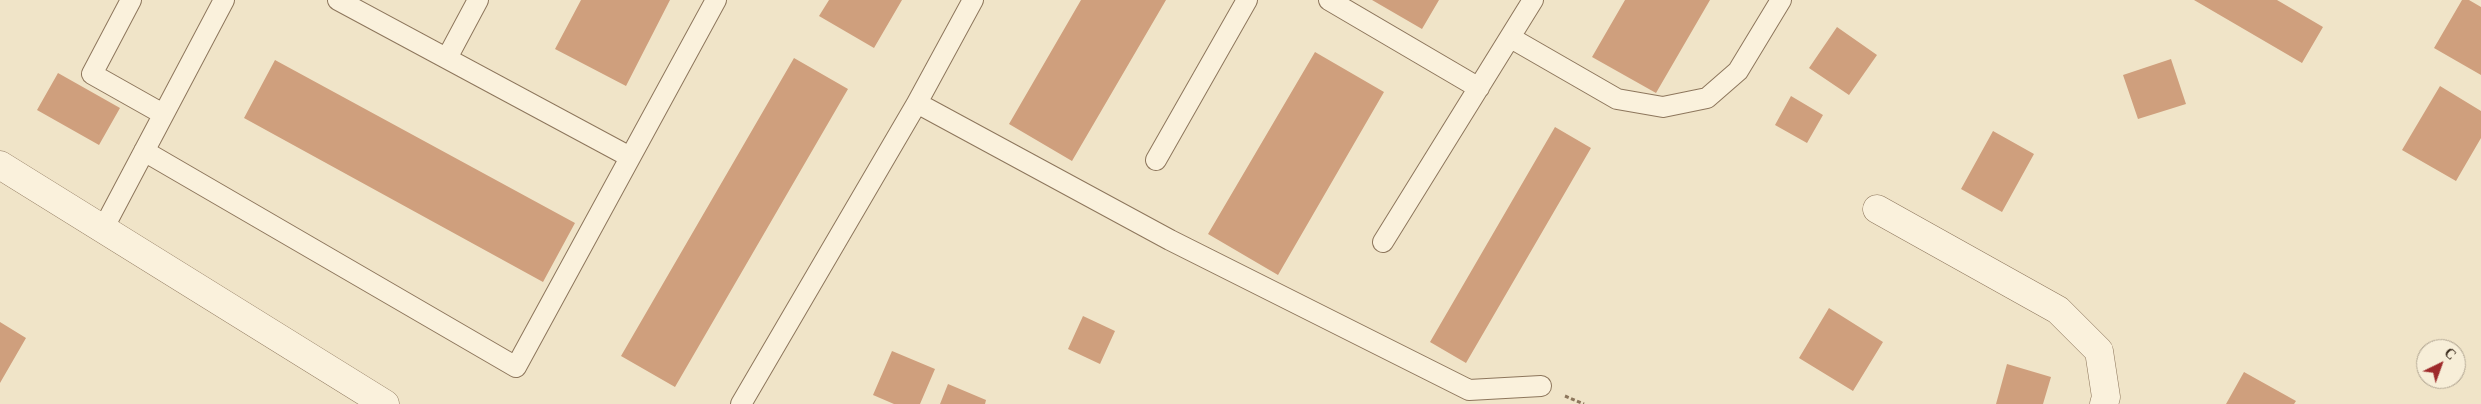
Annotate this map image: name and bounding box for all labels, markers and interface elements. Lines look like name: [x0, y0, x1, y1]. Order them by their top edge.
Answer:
north arrow: [2416, 339, 2466, 389]
text: С: [2441, 344, 2460, 364]

